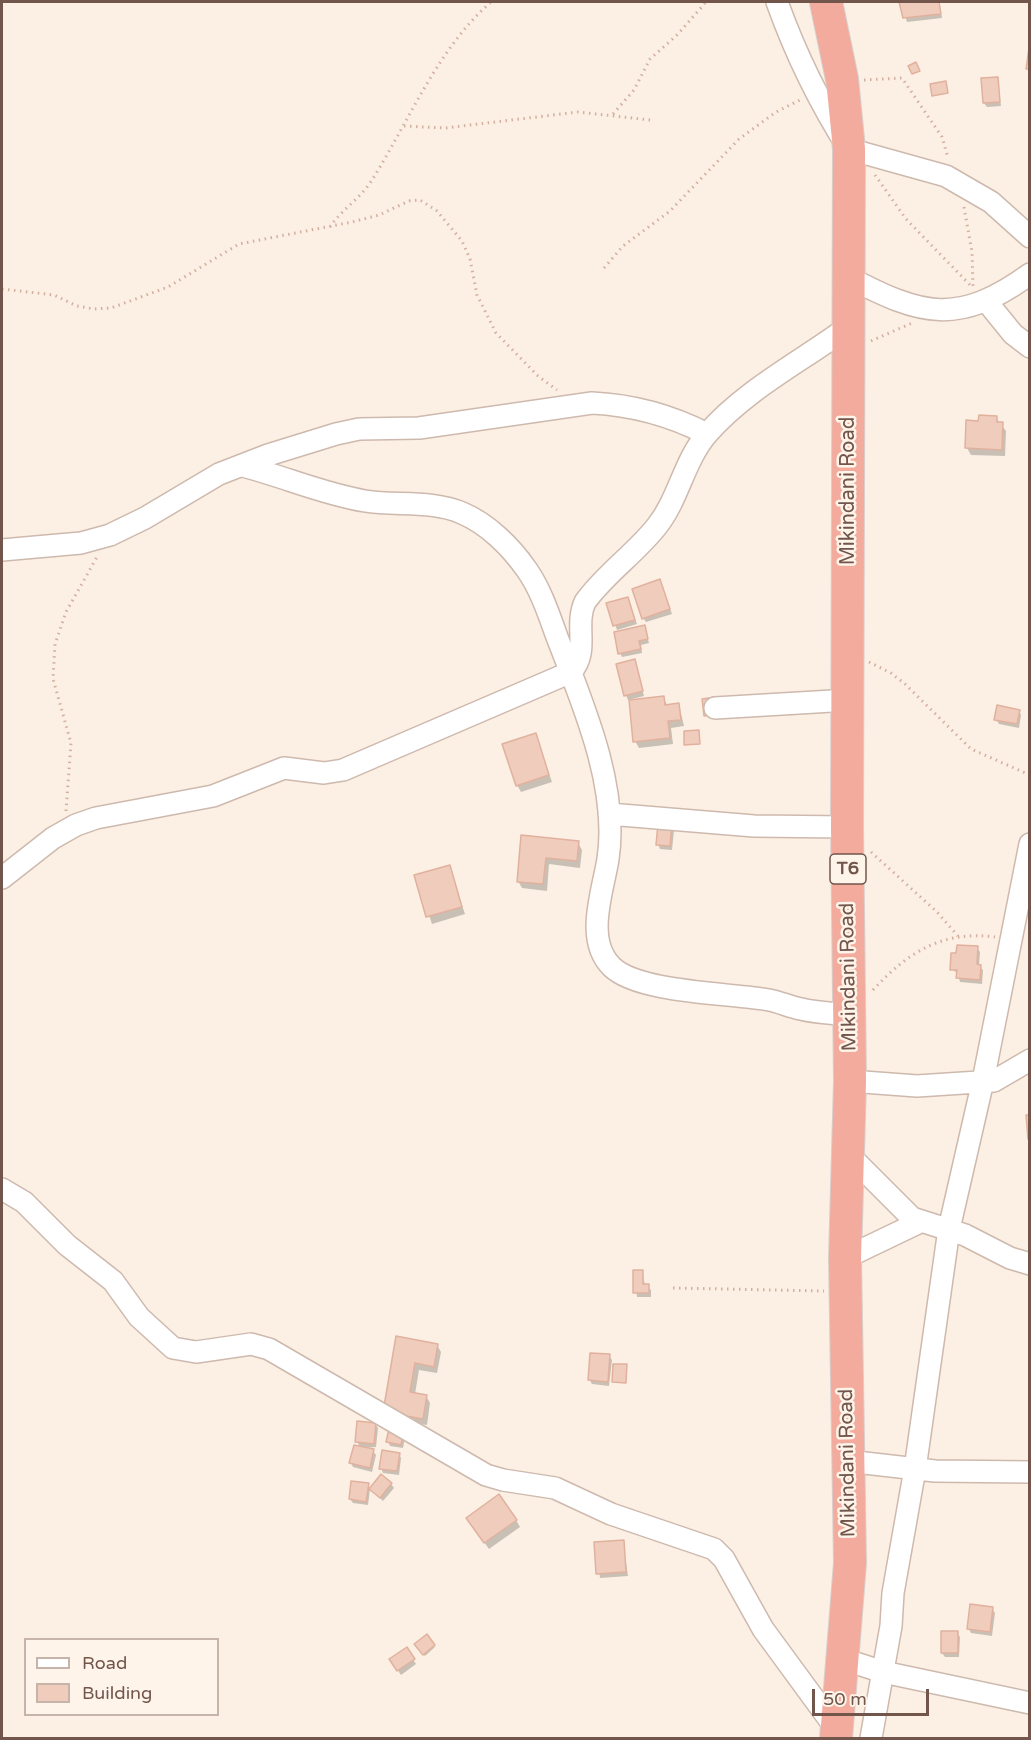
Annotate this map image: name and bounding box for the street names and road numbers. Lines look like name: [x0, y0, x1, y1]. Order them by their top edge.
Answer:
street label: Mikindani Road: [837, 417, 861, 565]
road number: T6: [830, 854, 866, 884]
street label: Mikindani Road: [836, 902, 862, 1052]
street label: Mikindani Road: [835, 1388, 861, 1538]

